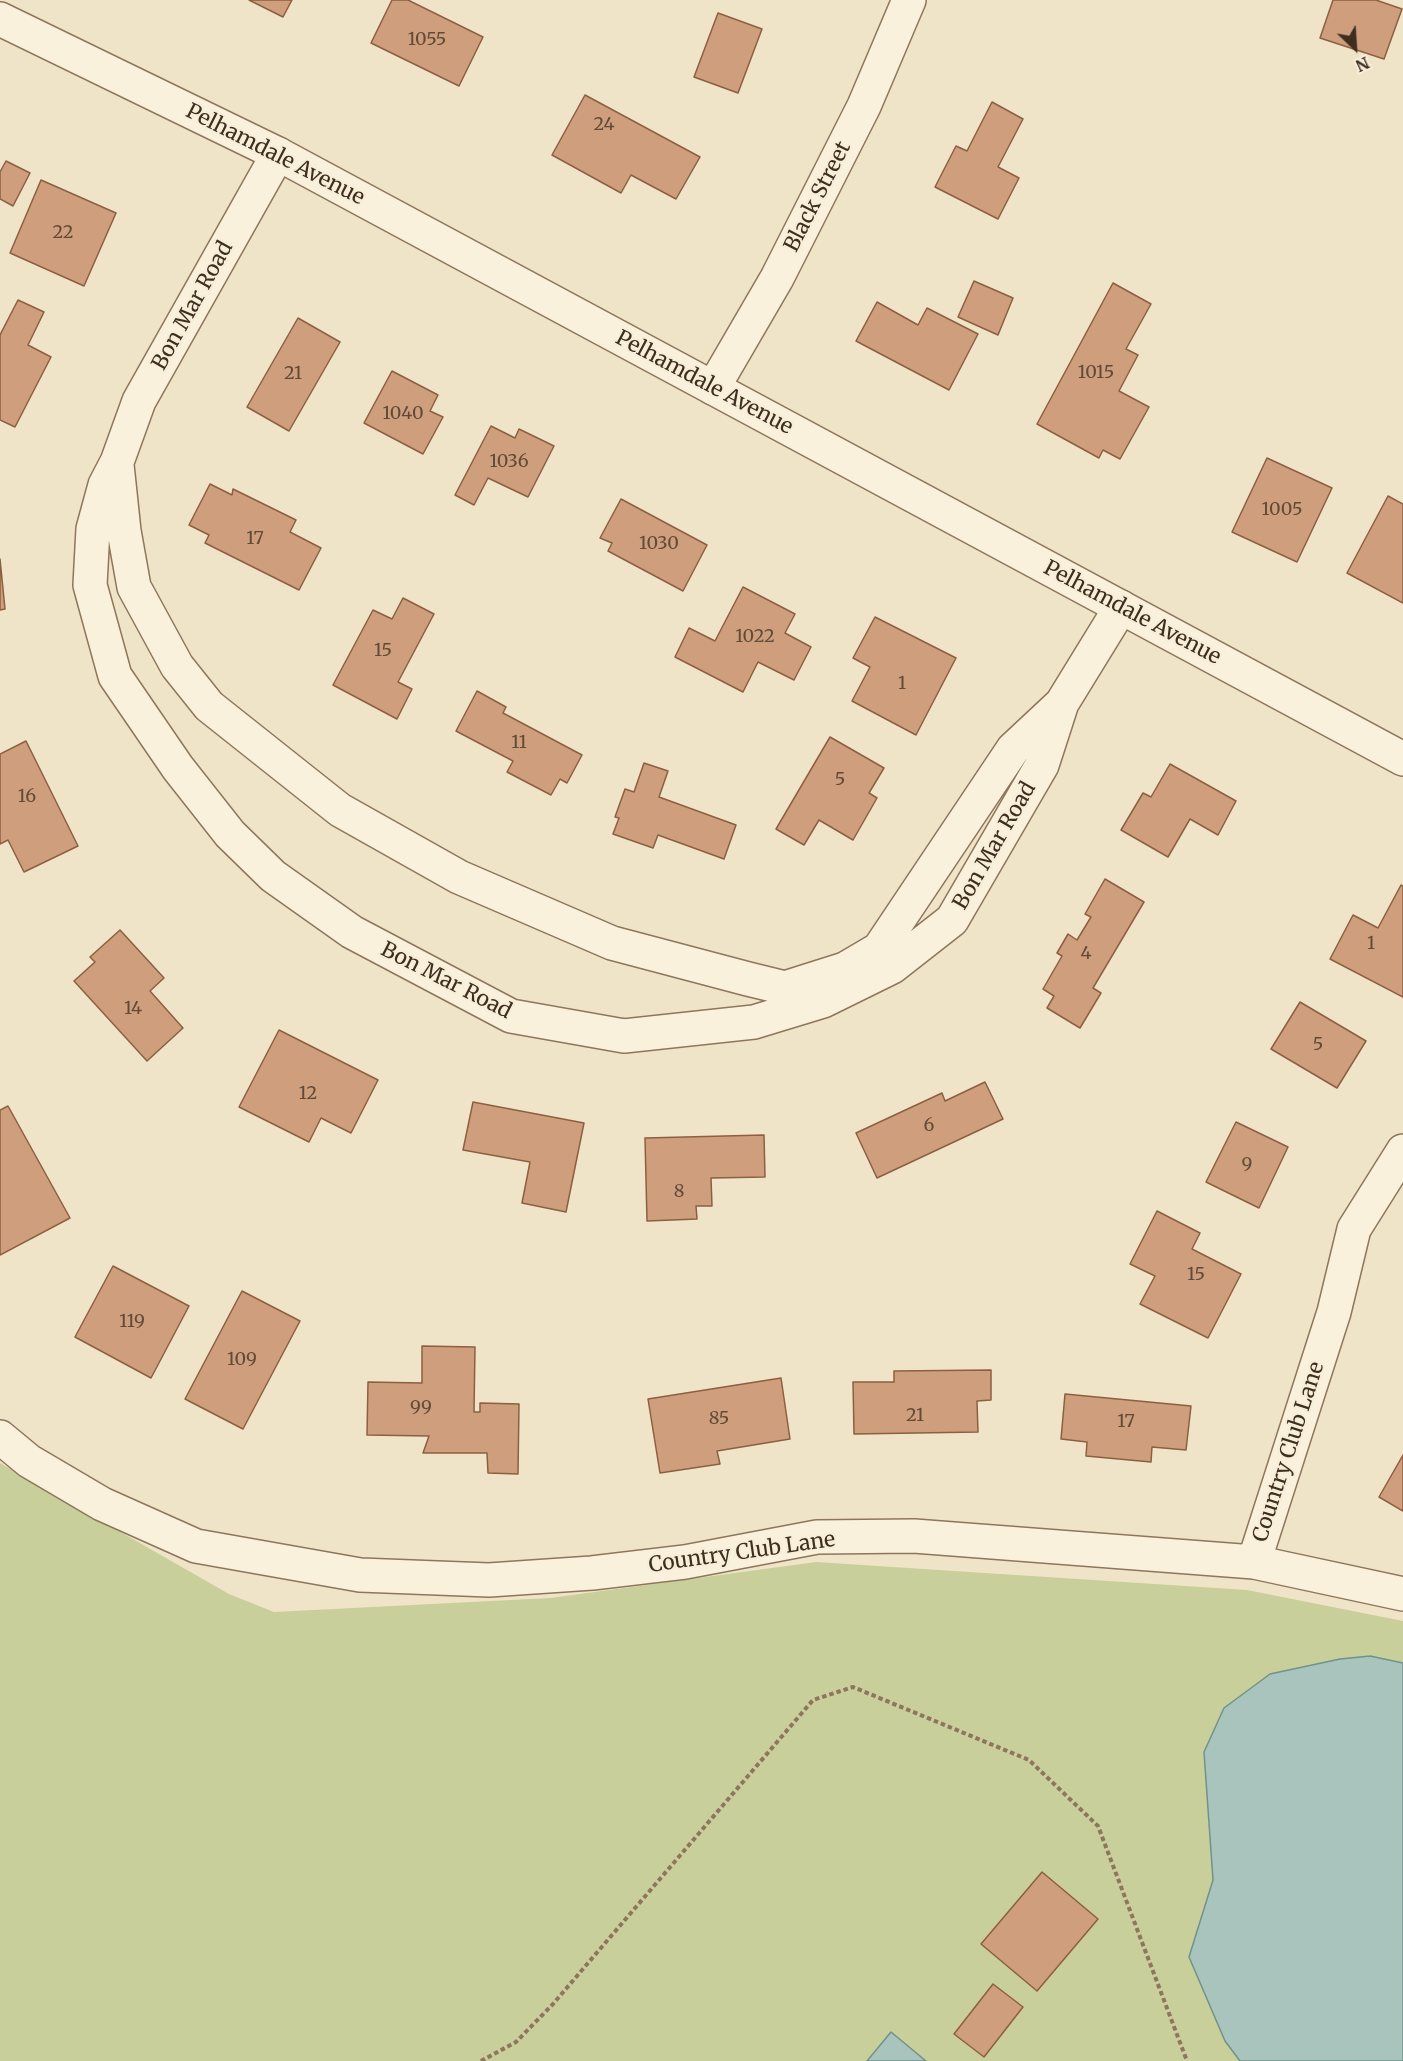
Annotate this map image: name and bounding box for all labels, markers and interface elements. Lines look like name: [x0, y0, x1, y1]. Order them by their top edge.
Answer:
north arrow: [1325, 18, 1385, 78]
house number: 1055: [408, 29, 446, 51]
text: N: [1353, 53, 1373, 76]
street label: Pelhamdale Avenue: [182, 99, 368, 211]
house number: 24: [593, 114, 615, 136]
street label: Black Street: [779, 138, 857, 256]
house number: 22: [52, 222, 74, 244]
street label: Bon Mar Road: [147, 237, 239, 375]
street label: Pelhamdale Avenue: [611, 326, 797, 440]
house number: 1015: [1078, 362, 1114, 384]
house number: 21: [284, 363, 302, 385]
house number: 1040: [382, 403, 424, 425]
house number: 1036: [489, 451, 529, 473]
house number: 1005: [1262, 499, 1302, 521]
house number: 17: [246, 528, 264, 550]
house number: 1030: [639, 533, 679, 555]
street label: Pelhamdale Avenue: [1039, 556, 1225, 670]
house number: 1022: [735, 626, 775, 648]
house number: 15: [374, 640, 392, 662]
house number: 1: [898, 673, 906, 695]
house number: 11: [511, 732, 527, 754]
house number: 5: [835, 769, 845, 791]
street label: Bon Mar Road: [948, 778, 1042, 914]
house number: 16: [18, 786, 36, 808]
house number: 1: [1367, 933, 1375, 955]
street label: Bon Mar Road: [376, 937, 516, 1025]
house number: 4: [1080, 943, 1092, 965]
house number: 14: [124, 998, 142, 1020]
house number: 5: [1313, 1034, 1323, 1056]
house number: 12: [299, 1083, 317, 1105]
house number: 6: [924, 1115, 934, 1137]
house number: 9: [1242, 1154, 1252, 1176]
house number: 8: [674, 1181, 684, 1203]
house number: 15: [1187, 1264, 1205, 1286]
house number: 119: [119, 1311, 145, 1333]
house number: 109: [227, 1349, 257, 1371]
street label: Country Club Lane: [1248, 1359, 1330, 1545]
house number: 99: [410, 1397, 432, 1419]
house number: 21: [906, 1405, 924, 1427]
house number: 85: [709, 1408, 729, 1430]
house number: 17: [1117, 1411, 1135, 1433]
street label: Country Club Lane: [647, 1527, 837, 1579]

